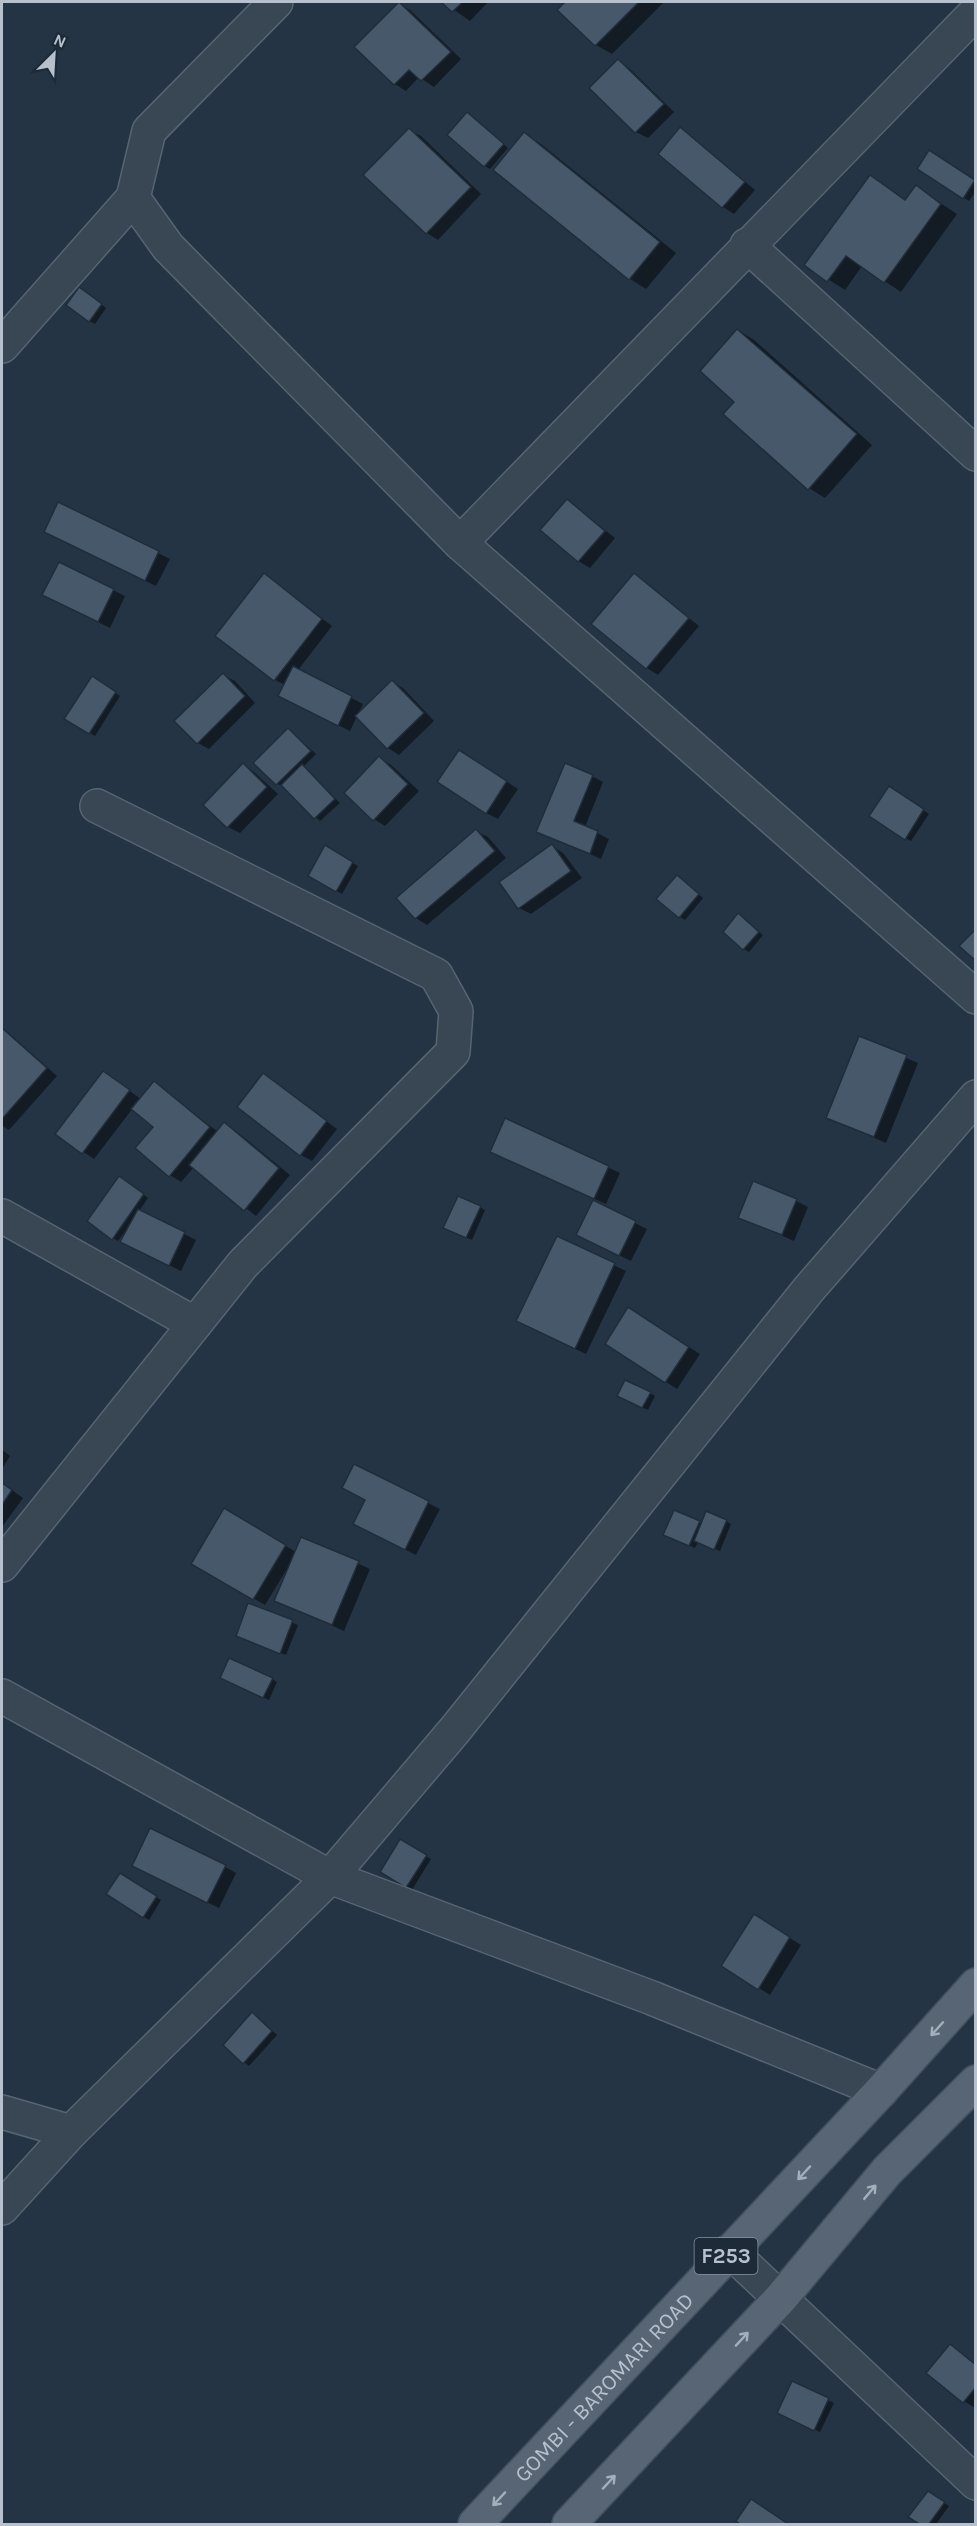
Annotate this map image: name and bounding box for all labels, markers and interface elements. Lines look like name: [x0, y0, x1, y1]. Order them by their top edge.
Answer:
north arrow: [24, 24, 84, 84]
text: N: [51, 30, 69, 52]
one-way arrow: [930, 2021, 944, 2036]
one-way arrow: [797, 2165, 812, 2180]
one-way arrow: [863, 2185, 877, 2200]
road number: F253: [694, 2238, 758, 2274]
street label: GOMBI - BAROMARI ROAD: [509, 2287, 699, 2488]
one-way arrow: [735, 2332, 749, 2347]
one-way arrow: [601, 2474, 616, 2489]
one-way arrow: [492, 2491, 506, 2506]

